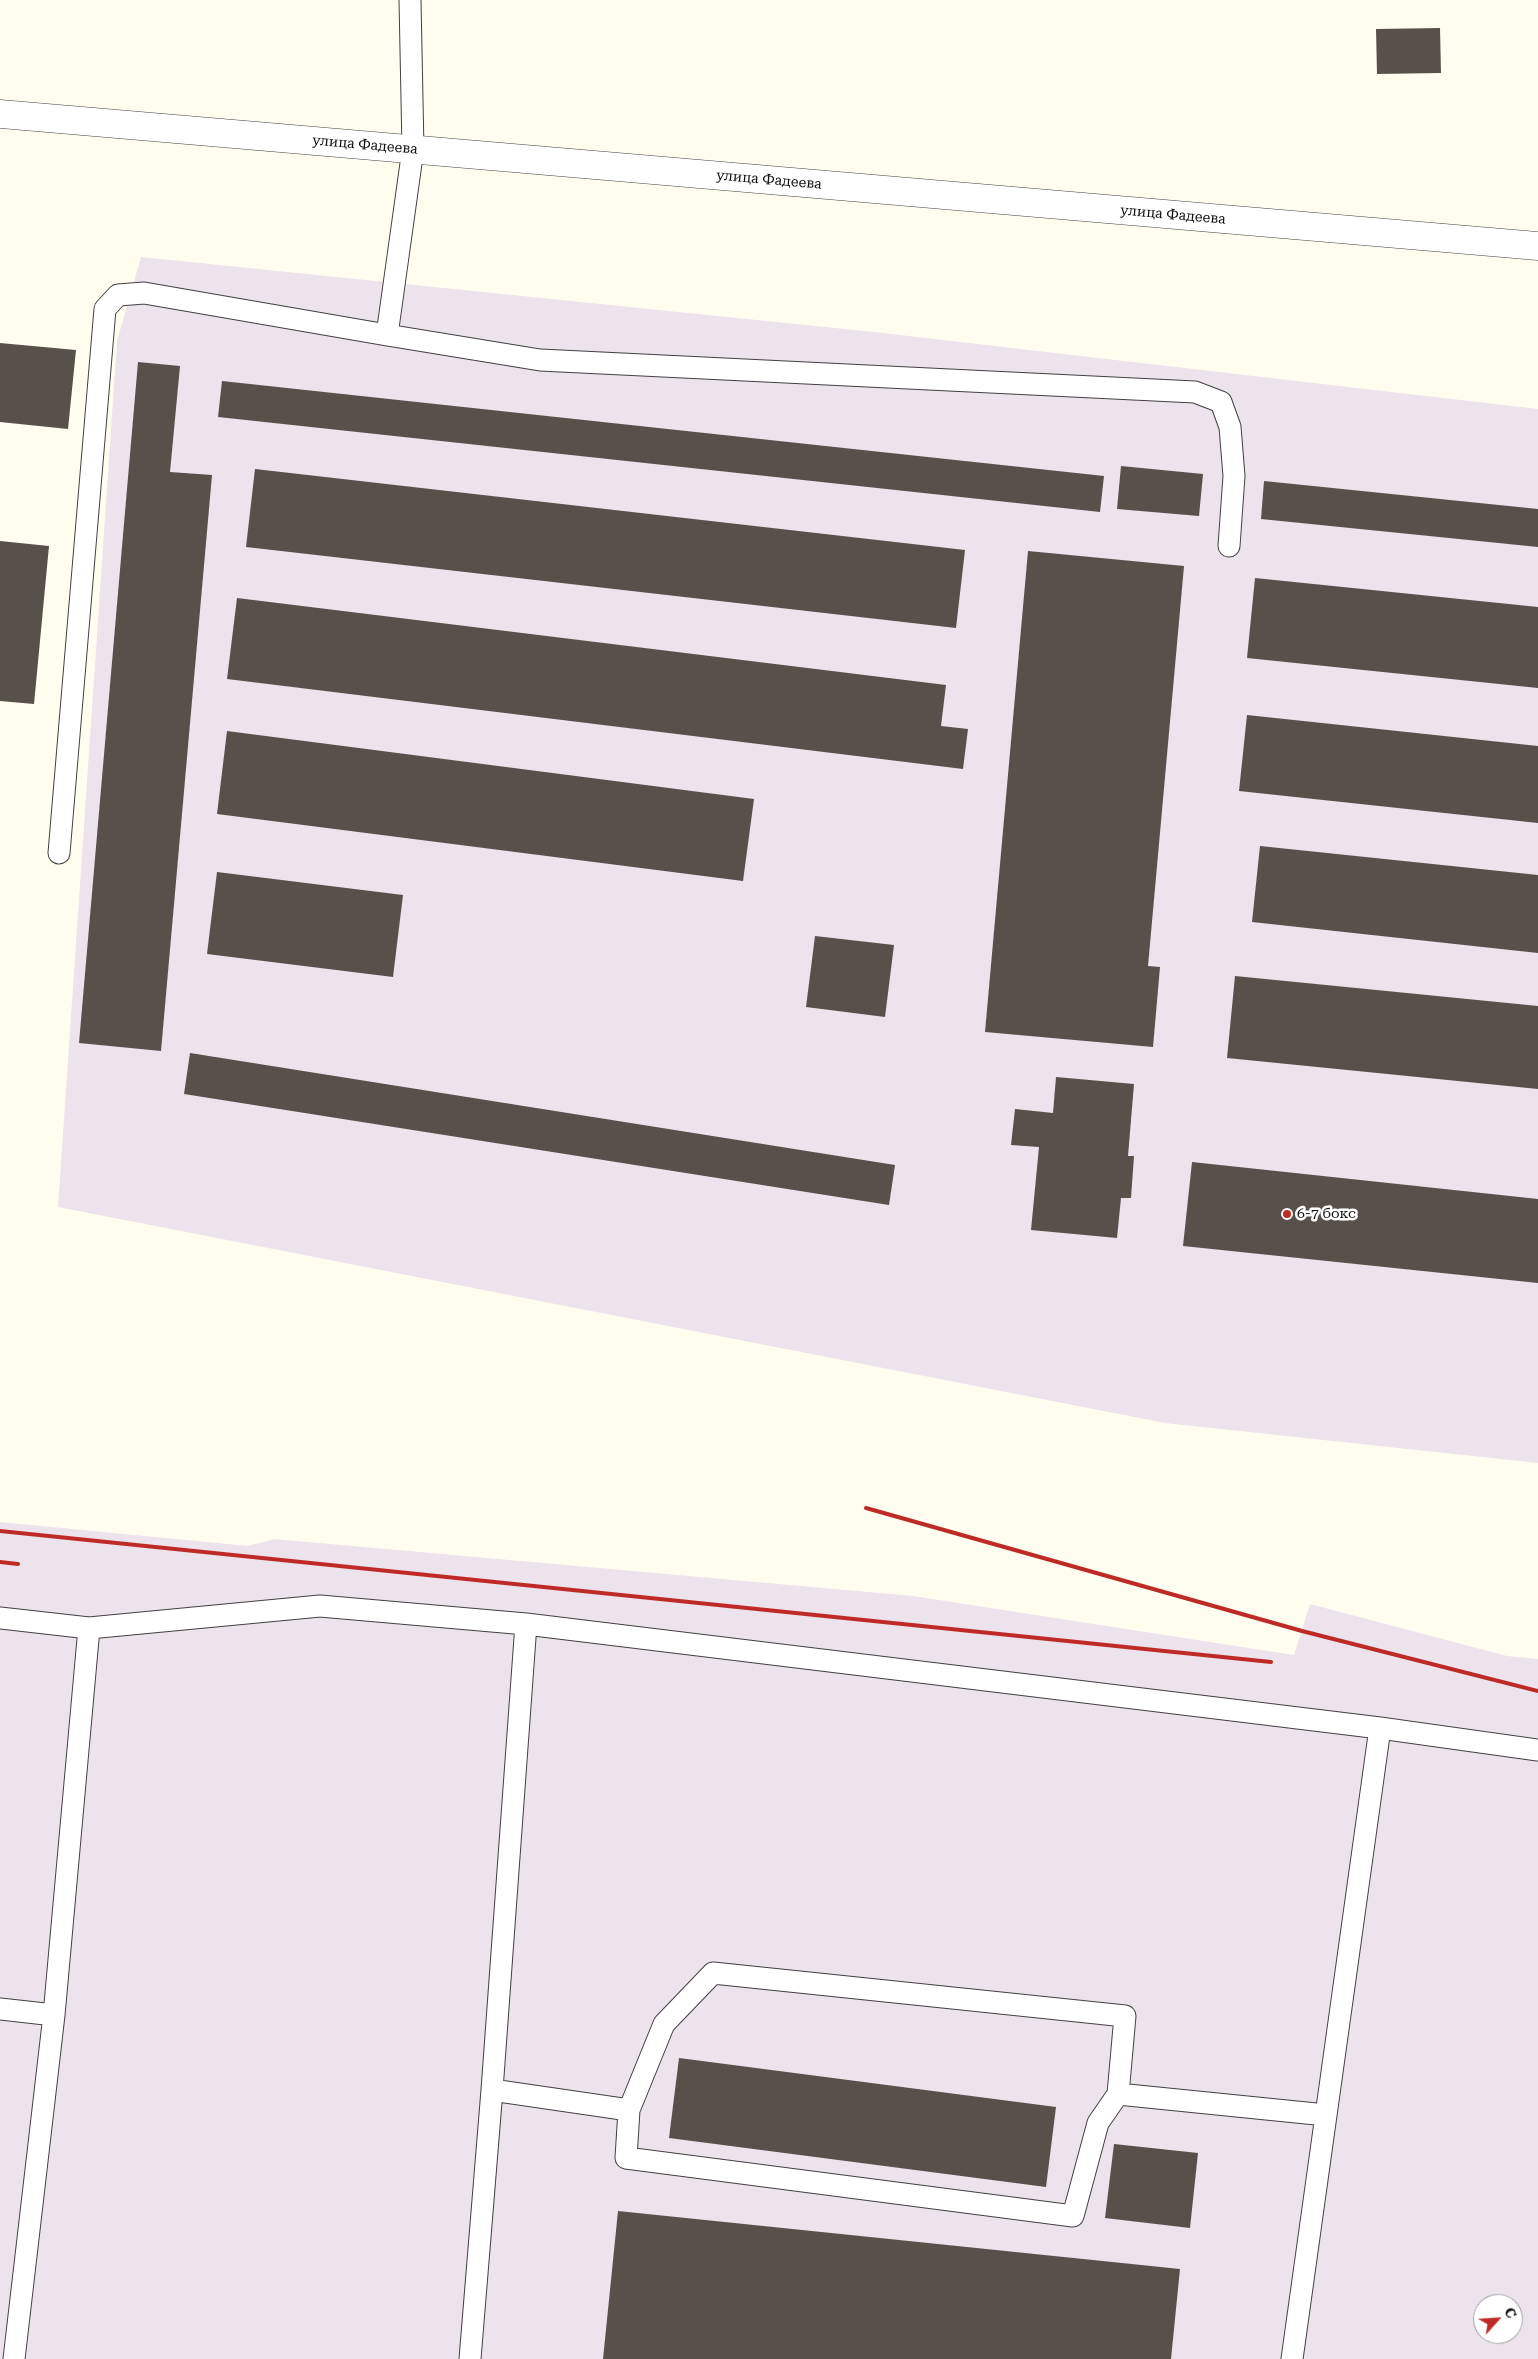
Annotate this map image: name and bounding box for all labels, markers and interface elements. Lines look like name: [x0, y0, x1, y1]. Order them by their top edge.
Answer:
street label: улица Фадеева: [312, 132, 418, 158]
street label: улица Фадеева: [716, 167, 822, 193]
street label: улица Фадеева: [1120, 202, 1226, 228]
place label: 6-7 бокс: [1297, 1206, 1356, 1222]
marker: 6-7 бокс: [1281, 1208, 1293, 1220]
north arrow: [1473, 2294, 1523, 2344]
text: С: [1501, 2305, 1520, 2321]

